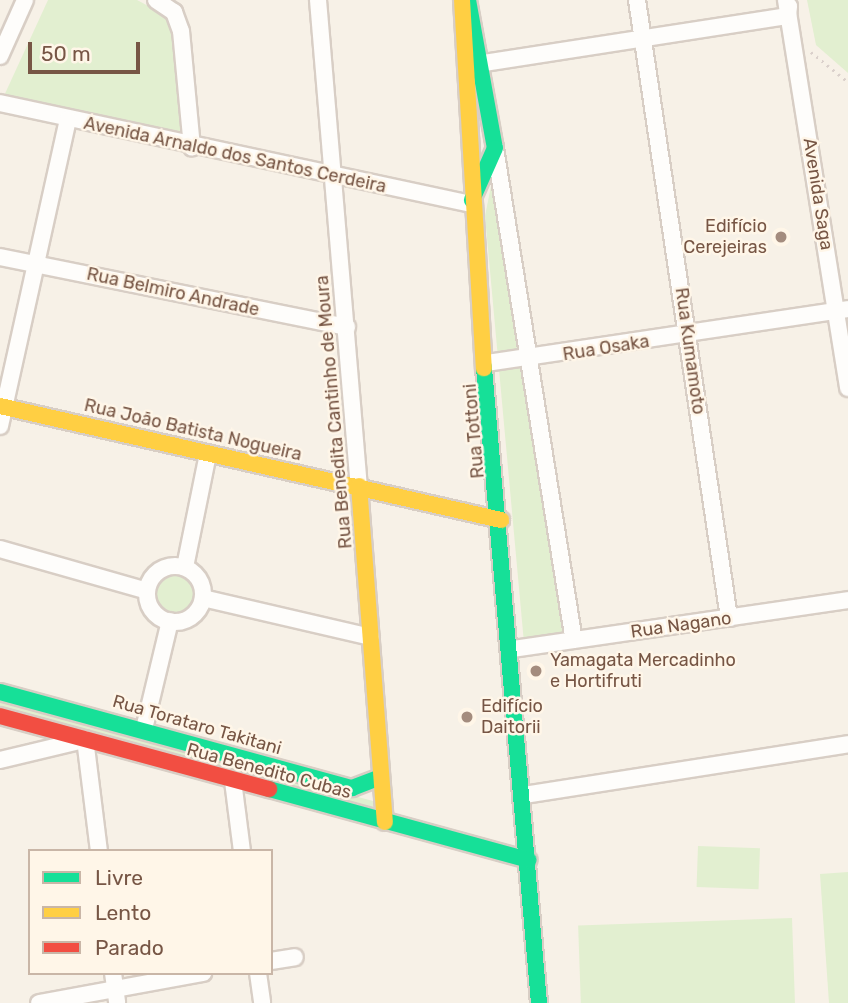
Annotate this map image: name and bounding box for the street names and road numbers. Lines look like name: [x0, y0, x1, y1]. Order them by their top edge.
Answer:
street label: Avenida Arnaldo dos Santos Cerdeira: [82, 112, 388, 198]
street label: Avenida Saga: [798, 136, 838, 252]
street label: Rua Belmiro Andrade: [85, 263, 261, 321]
street label: Rua Benedita Cantinho de Moura: [311, 274, 357, 550]
street label: Rua Kumamoto: [670, 286, 710, 416]
street label: Rua Osaka: [561, 331, 651, 365]
street label: Rua Tottoni: [459, 382, 489, 480]
street label: Rua João Batista Nogueira: [82, 394, 304, 466]
street label: Rua Nagano: [629, 607, 733, 643]
street label: Rua Torataro Takitani: [110, 690, 284, 760]
street label: Rua Benedito Cubas: [184, 739, 354, 803]

